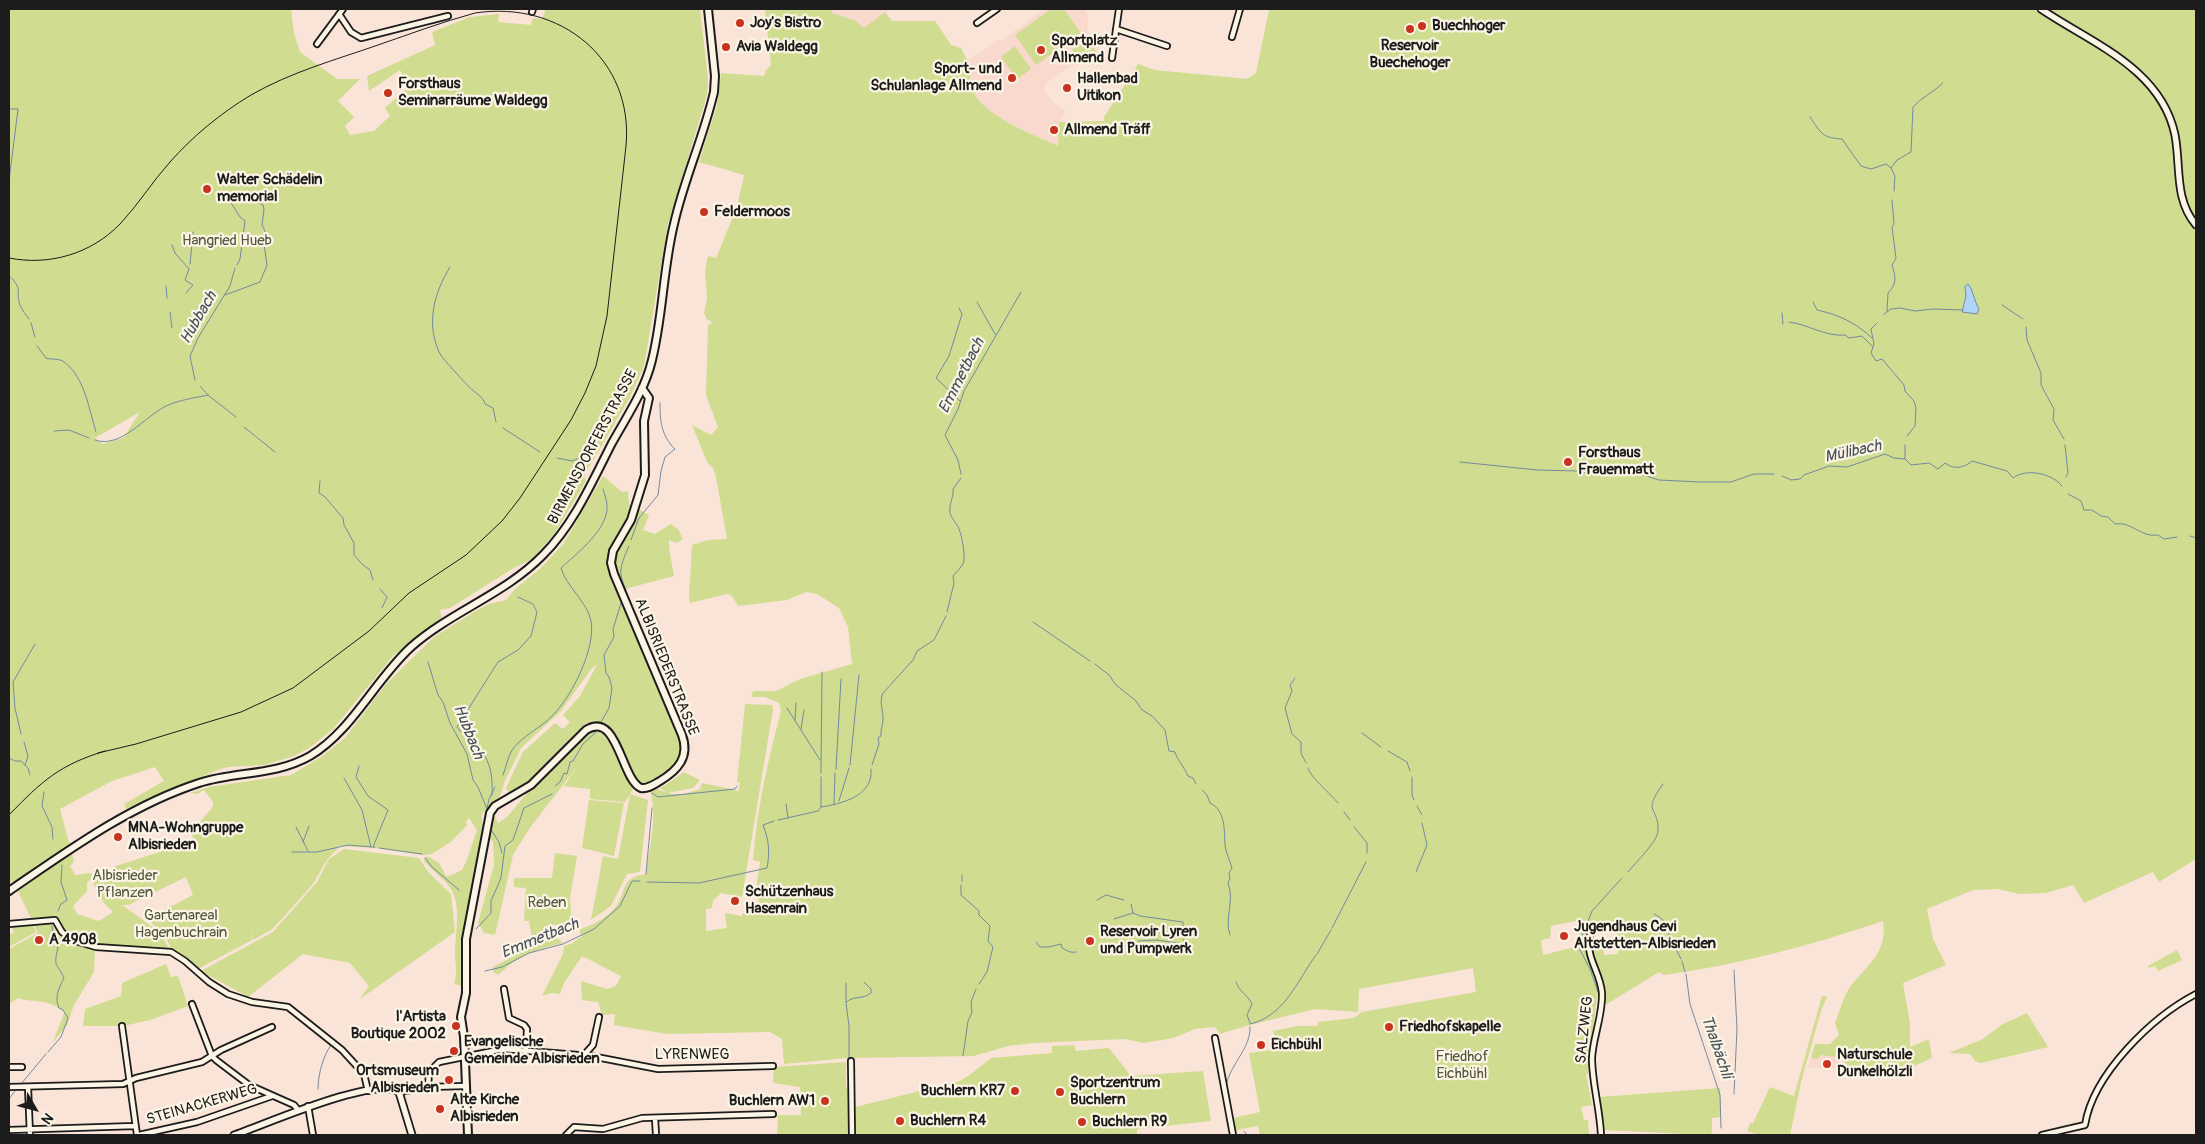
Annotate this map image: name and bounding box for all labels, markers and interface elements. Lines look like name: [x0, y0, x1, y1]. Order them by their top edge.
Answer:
place label: Joy's Bistro: [750, 14, 821, 32]
marker: Joy's Bistro: [734, 17, 746, 29]
place label: Buechhoger: [1432, 17, 1505, 35]
marker: Buechhoger: [1416, 20, 1428, 32]
marker: Reservoir Buechehoger: [1404, 23, 1416, 35]
place label: Sportplatz Allmend: [1051, 32, 1117, 67]
place label: Reservoir Buechehoger: [1370, 37, 1450, 72]
place label: Avia Waldegg: [736, 38, 818, 56]
marker: Avia Waldegg: [720, 41, 732, 53]
marker: Sportplatz Allmend: [1035, 44, 1047, 56]
place label: Sport- und Schulanlage Allmend: [871, 60, 1002, 95]
place label: Hallenbad Uitikon: [1077, 70, 1138, 105]
marker: Sport- und Schulanlage Allmend: [1006, 72, 1018, 84]
place label: Forsthaus Seminarräume Waldegg: [398, 75, 548, 110]
marker: Hallenbad Uitikon: [1061, 82, 1073, 94]
marker: Forsthaus Seminarräume Waldegg: [382, 87, 394, 99]
place label: Allmend Träff: [1064, 121, 1151, 139]
marker: Allmend Träff: [1048, 124, 1060, 136]
place label: Walter Schädelin memorial: [217, 171, 322, 206]
marker: Walter Schädelin memorial: [201, 183, 213, 195]
place label: Feldermoos: [714, 203, 790, 221]
marker: Feldermoos: [698, 206, 710, 218]
park label: Hangried Hueb: [182, 232, 272, 250]
water label: Hubbach: [176, 289, 222, 347]
water label: Emmetbach: [935, 335, 989, 417]
street label: BIRMENSDORFERSTRASSE: [544, 366, 642, 528]
water label: Mülibach: [1823, 437, 1883, 467]
place label: Forsthaus Frauenmatt: [1578, 444, 1654, 479]
marker: Forsthaus Frauenmatt: [1562, 456, 1574, 468]
street label: ALBISRIEDERSTRASSE: [630, 595, 702, 739]
water label: Hubbach: [448, 702, 488, 762]
place label: MNA-Wohngruppe Albisrieden: [128, 819, 243, 854]
marker: MNA-Wohngruppe Albisrieden: [112, 831, 124, 843]
park label: Albisrieder Pflanzen: [92, 867, 158, 902]
place label: Schützenhaus Hasenrain: [745, 883, 834, 918]
park label: Reben: [527, 894, 567, 912]
marker: Schützenhaus Hasenrain: [729, 895, 741, 907]
park label: Gartenareal Hagenbuchrain: [135, 907, 227, 942]
water label: Emmetbach: [498, 915, 582, 963]
place label: Jugendhaus Cevi Altstetten-Albisrieden: [1574, 918, 1716, 953]
place label: Reservoir Lyren und Pumpwerk: [1100, 923, 1197, 958]
marker: Jugendhaus Cevi Altstetten-Albisrieden: [1558, 930, 1570, 942]
place label: A 4908: [49, 931, 96, 949]
marker: A 4908: [33, 934, 45, 946]
marker: Reservoir Lyren und Pumpwerk: [1084, 935, 1096, 947]
street label: SALZWEG: [1573, 995, 1597, 1065]
place label: l'Artista Boutique 2002: [351, 1008, 446, 1043]
water label: Thalbächli: [1696, 1013, 1736, 1081]
place label: Friedhofskapelle: [1399, 1018, 1501, 1036]
marker: l'Artista Boutique 2002: [450, 1020, 462, 1032]
marker: Friedhofskapelle: [1383, 1021, 1395, 1033]
place label: Evangelische Gemeinde Albisrieden: [464, 1033, 600, 1068]
place label: Eichbühl: [1271, 1036, 1322, 1054]
marker: Eichbühl: [1255, 1039, 1267, 1051]
marker: Evangelische Gemeinde Albisrieden: [448, 1045, 460, 1057]
street label: LYRENWEG: [655, 1046, 729, 1064]
place label: Naturschule Dunkelhölzli: [1837, 1046, 1912, 1081]
park label: Friedhof Eichbühl: [1436, 1048, 1488, 1083]
marker: Naturschule Dunkelhölzli: [1821, 1058, 1833, 1070]
place label: Ortsmuseum Albisrieden: [356, 1062, 439, 1097]
marker: Ortsmuseum Albisrieden: [443, 1074, 455, 1086]
place label: Sportzentrum Buchlern: [1070, 1074, 1160, 1109]
street label: STEINACKERWEG: [145, 1081, 259, 1129]
place label: Buchlern KR7: [921, 1082, 1005, 1100]
north arrow: [10, 1084, 60, 1134]
marker: Buchlern KR7: [1009, 1085, 1021, 1097]
marker: Sportzentrum Buchlern: [1054, 1086, 1066, 1098]
place label: Alte Kirche Albisrieden: [450, 1091, 519, 1126]
place label: Buchlern AW1: [729, 1092, 815, 1110]
marker: Buchlern AW1: [819, 1095, 831, 1107]
marker: Alte Kirche Albisrieden: [434, 1103, 446, 1115]
text: N: [38, 1110, 57, 1128]
place label: Buchlern R4: [910, 1112, 986, 1130]
place label: Buchlern R9: [1092, 1113, 1167, 1131]
marker: Buchlern R4: [894, 1115, 906, 1127]
marker: Buchlern R9: [1076, 1116, 1088, 1128]

